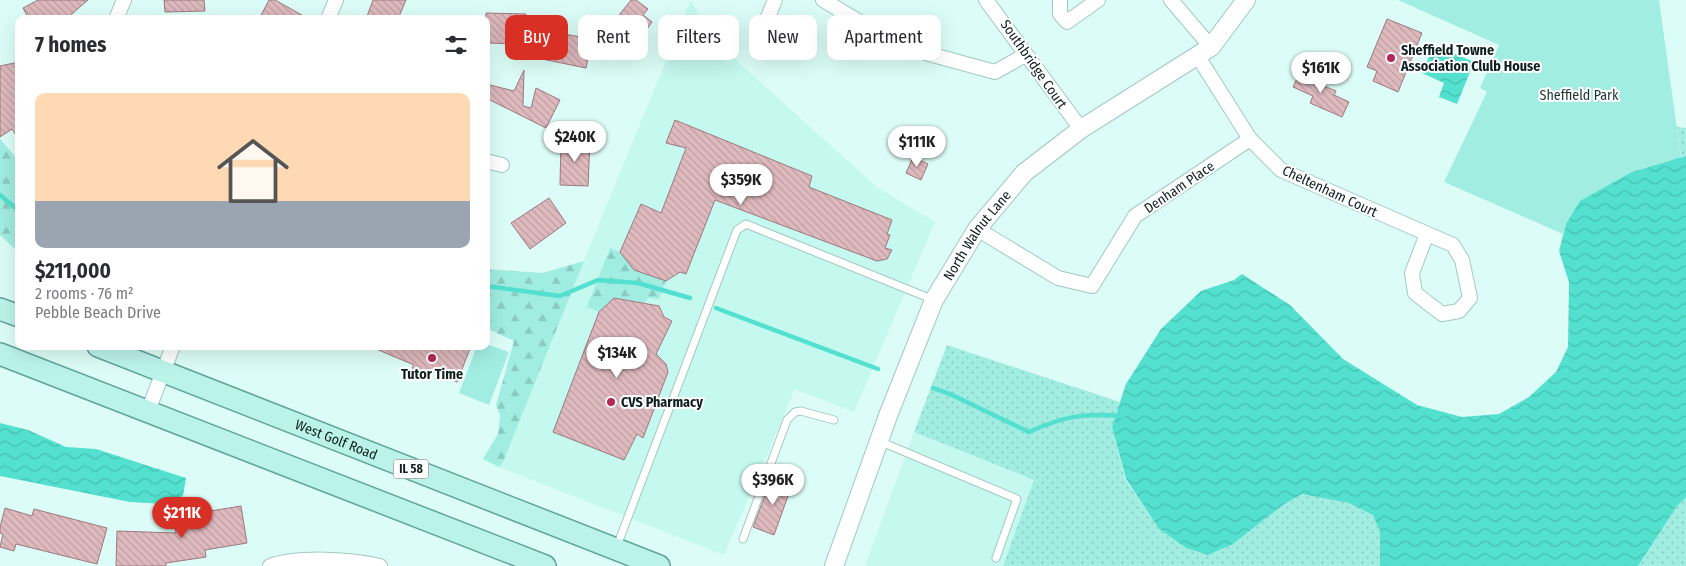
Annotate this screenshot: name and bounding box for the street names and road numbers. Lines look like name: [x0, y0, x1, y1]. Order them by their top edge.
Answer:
street label: Southbridge Court: [997, 17, 1071, 112]
street label: Denham Place: [1141, 158, 1218, 217]
street label: Cheltenham Court: [1280, 162, 1380, 221]
street label: North Walnut Lane: [940, 187, 1015, 284]
street label: West Golf Road: [293, 416, 380, 464]
road number: IL 58: [394, 459, 428, 478]

